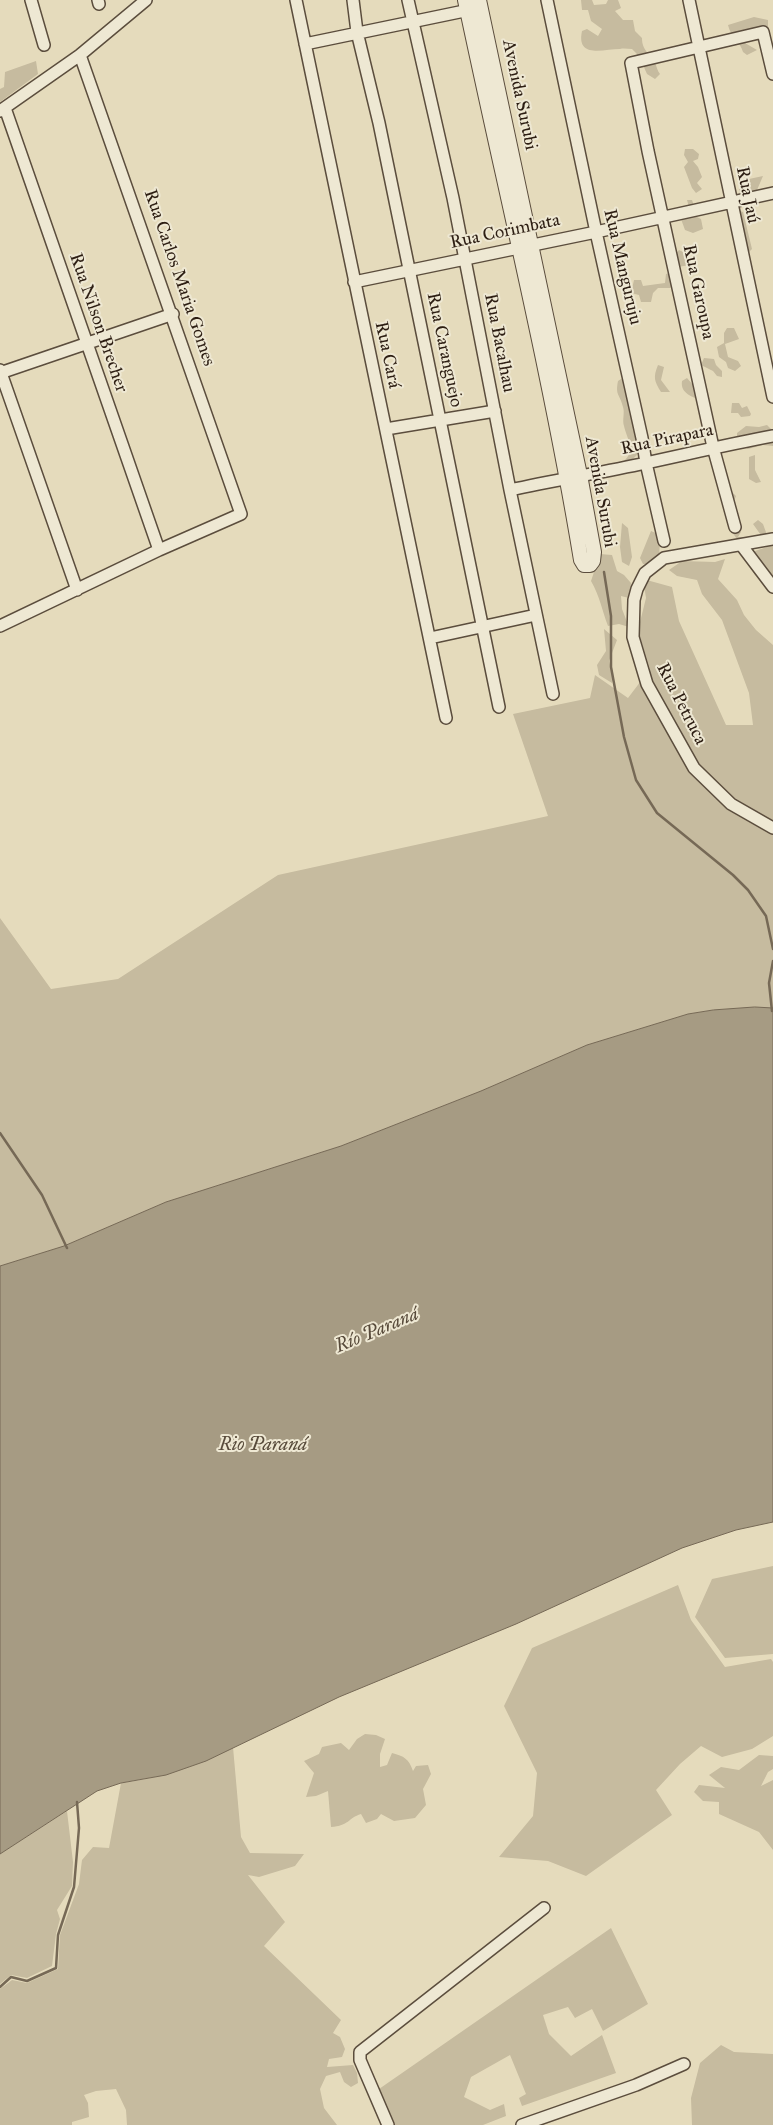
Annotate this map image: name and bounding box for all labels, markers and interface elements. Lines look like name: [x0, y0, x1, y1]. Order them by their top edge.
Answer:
street label: Avenida Surubi: [497, 38, 541, 152]
street label: Rua Jaú: [730, 165, 764, 225]
street label: Rua Carlos Maria Gomes: [139, 187, 219, 369]
street label: Rua Manguruju: [598, 207, 646, 327]
street label: Rua Corimbata: [448, 210, 562, 254]
street label: Rua Garoupa: [677, 243, 719, 341]
street label: Rua Nilson Brecher: [64, 251, 132, 395]
street label: Rua Caranguejo: [421, 291, 467, 409]
street label: Rua Bacalhau: [479, 292, 519, 394]
street label: Rua Cará: [369, 320, 405, 390]
street label: Rua Pirapara: [619, 420, 715, 460]
street label: Avenida Surubi: [580, 435, 620, 549]
street label: Rua Petruca: [651, 659, 711, 749]
water label: Río Paraná: [332, 1303, 422, 1359]
water label: Rio Paraná: [219, 1434, 307, 1456]

